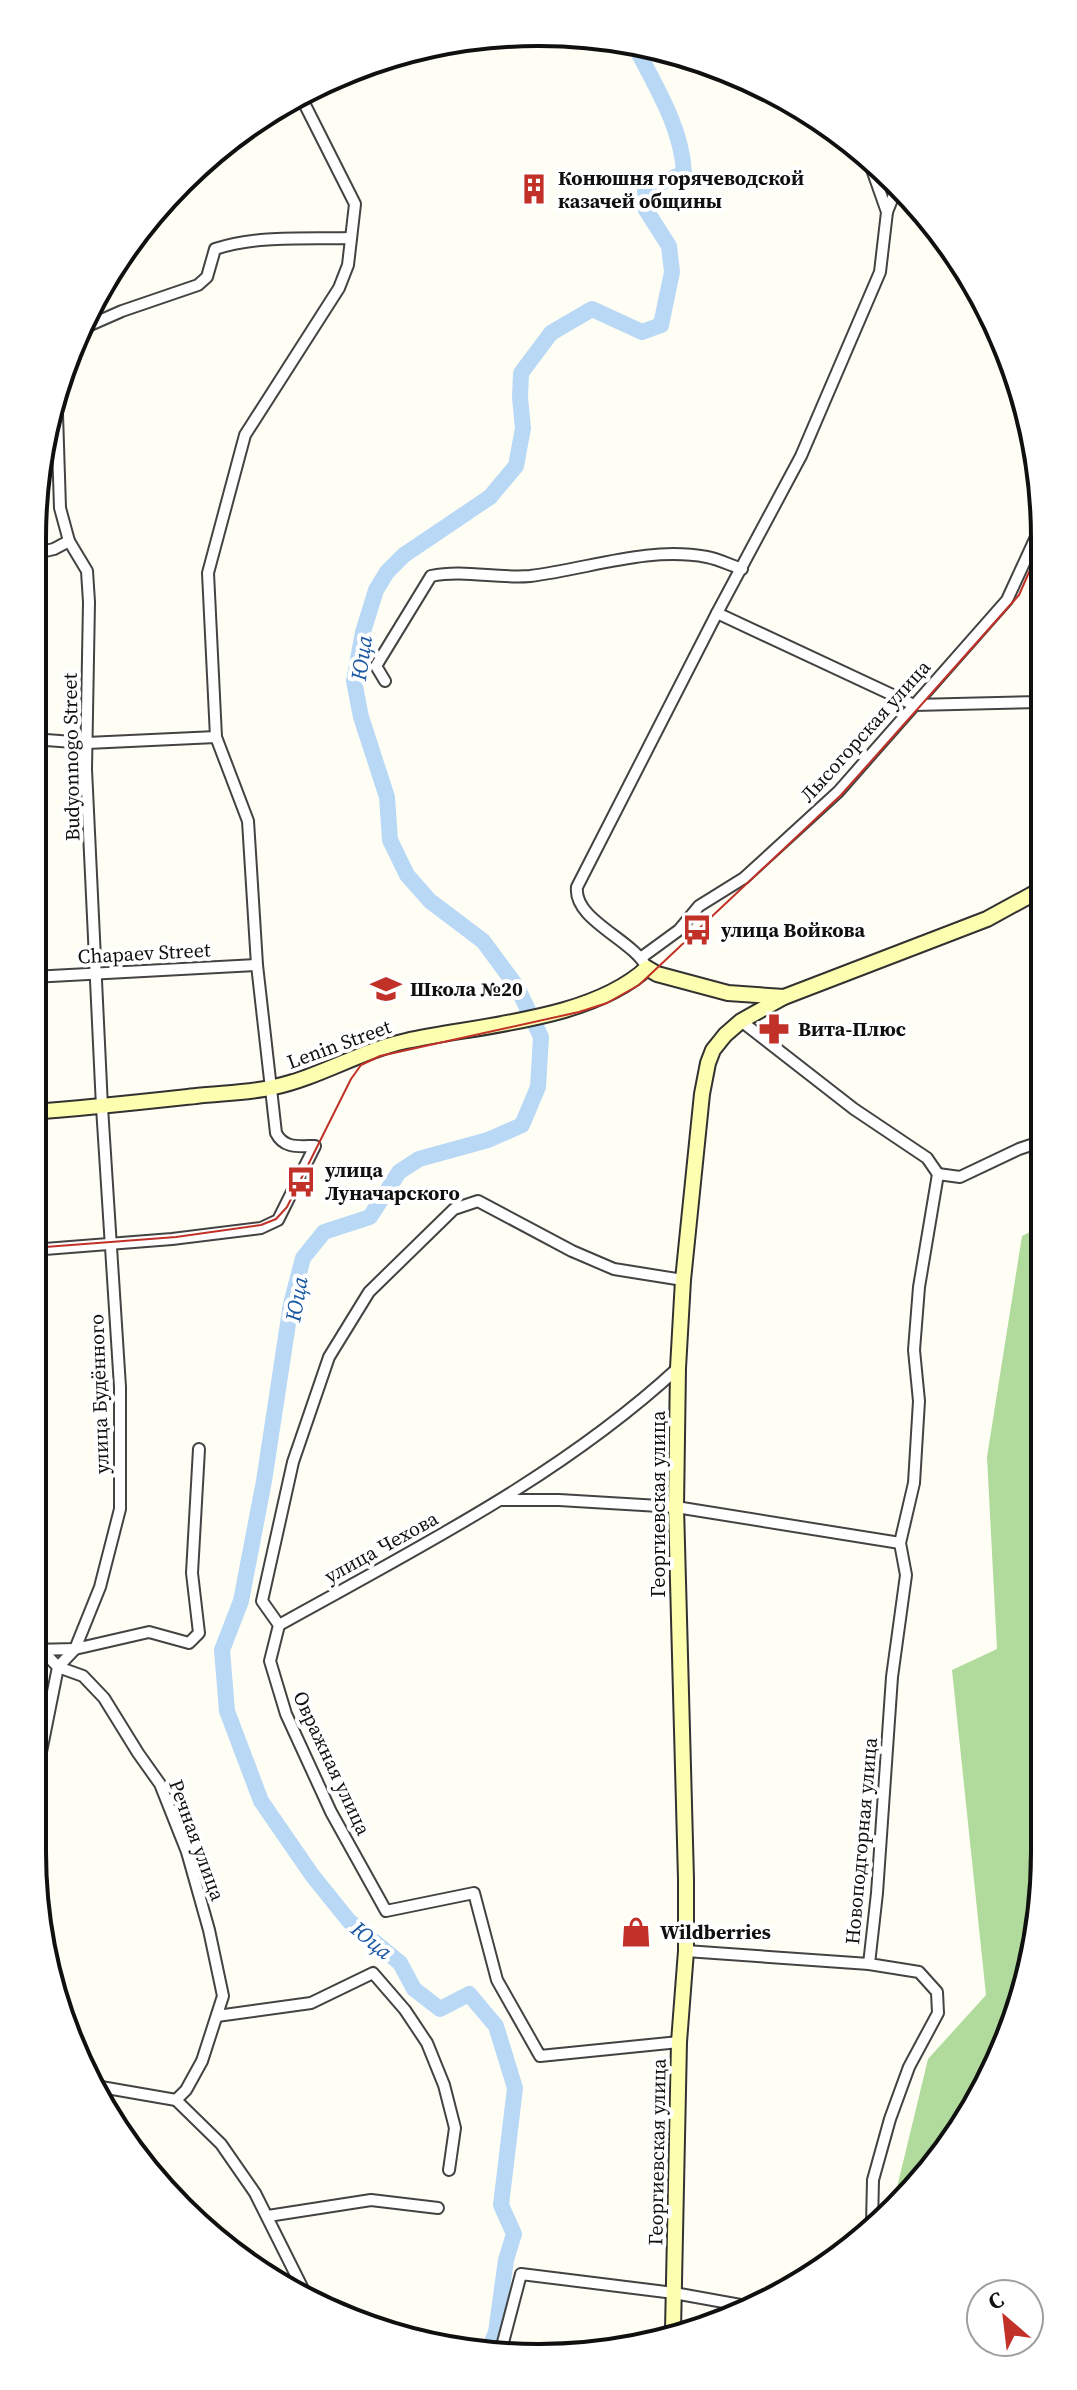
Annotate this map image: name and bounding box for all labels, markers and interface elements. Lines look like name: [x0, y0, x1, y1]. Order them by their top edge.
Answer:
place label: Конюшня горячеводской казачей общины: [558, 164, 804, 215]
building icon: Конюшня горячеводской казачей общины: [517, 172, 551, 206]
water label: Юца: [343, 633, 379, 684]
street label: Лысогорская улица: [793, 653, 937, 808]
street label: Budyonnogo Street: [56, 672, 86, 841]
bus stop icon: улица Войкова: [680, 913, 714, 947]
place label: улица Войкова: [720, 916, 866, 944]
street label: Chapaev Street: [77, 936, 211, 970]
school or university icon: Школа №20: [369, 972, 403, 1006]
place label: Школа №20: [410, 975, 523, 1003]
street label: Lenin Street: [283, 1012, 395, 1076]
pharmacy icon: Вита-Плюс: [757, 1012, 791, 1046]
place label: Вита-Плюс: [798, 1015, 906, 1043]
place label: улица Луначарского: [324, 1156, 460, 1207]
bus stop icon: улица Луначарского: [284, 1165, 318, 1199]
water label: Юца: [277, 1274, 315, 1325]
street label: улица Будённого: [82, 1314, 116, 1474]
street label: Георгиевская улица: [644, 1410, 672, 1597]
street label: улица Чехова: [319, 1504, 444, 1590]
street label: Овражная улица: [286, 1686, 378, 1840]
street label: Новоподгорная улица: [838, 1736, 884, 1946]
street label: Речная улица: [162, 1776, 232, 1905]
water label: Юца: [344, 1913, 399, 1966]
shop icon: Wildberries: [619, 1915, 653, 1949]
place label: Wildberries: [660, 1918, 771, 1946]
street label: Георгиевская улица: [641, 2057, 673, 2246]
north arrow: [965, 2278, 1045, 2358]
text: С: [983, 2284, 1009, 2317]

